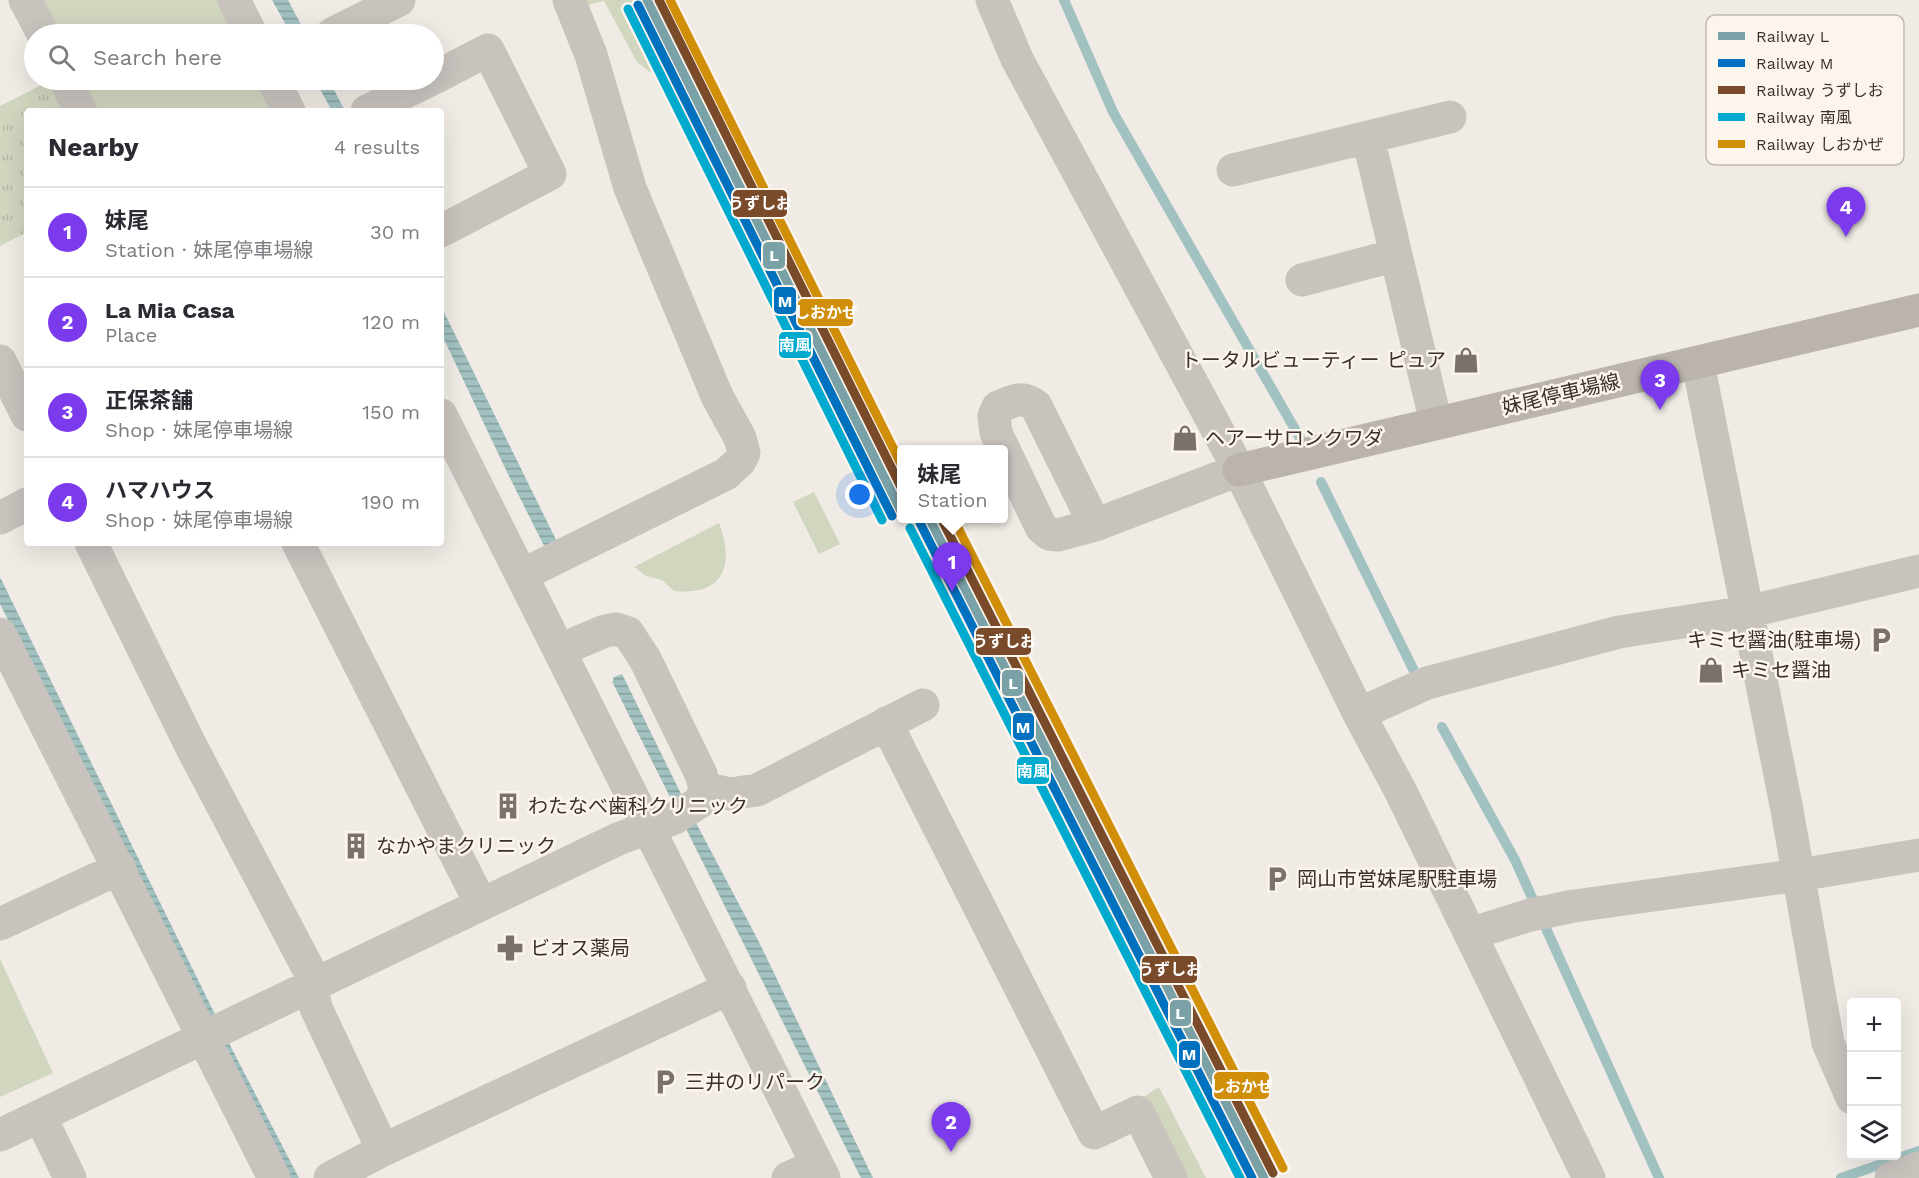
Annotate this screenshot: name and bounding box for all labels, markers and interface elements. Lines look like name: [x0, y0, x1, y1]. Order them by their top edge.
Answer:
legend: [1706, 15, 1904, 165]
search box: [24, 24, 444, 90]
text: Railway L: [1756, 27, 1830, 46]
icon: search: [45, 41, 78, 74]
text: Search here: [93, 45, 222, 70]
text: Railway M: [1756, 54, 1833, 73]
text: Railway うずしお: [1756, 81, 1884, 100]
text: Railway 南風: [1756, 108, 1852, 127]
text: Nearby: [48, 132, 139, 162]
text: 4 results: [334, 135, 420, 159]
text: Railway しおかぜ: [1756, 135, 1884, 154]
pin: 4: [1826, 188, 1866, 237]
line badge: うずしお: [732, 189, 788, 218]
text: うずしお: [728, 194, 792, 213]
text: 妹尾: [105, 208, 149, 233]
text: 1: [63, 220, 72, 244]
text: 30 m: [370, 220, 420, 244]
text: Station · 妹尾停車場線: [105, 238, 313, 262]
line badge: L: [762, 241, 786, 270]
text: L: [769, 246, 779, 265]
line badge: M: [773, 286, 797, 315]
text: M: [778, 292, 792, 311]
text: La Mia Casa: [105, 298, 235, 323]
line badge: しおかぜ: [797, 298, 854, 327]
text: しおかぜ: [794, 303, 858, 322]
text: 2: [62, 310, 73, 334]
text: 120 m: [362, 310, 420, 334]
text: Place: [105, 323, 157, 347]
line badge: 南風: [778, 331, 812, 359]
text: 南風: [779, 336, 811, 355]
shop icon: トータルビューティー ピュア: [1451, 345, 1481, 375]
place label: トータルビューティー ピュア: [1181, 348, 1446, 372]
pin: 3: [1640, 360, 1680, 410]
street label: 妹尾停車場線: [1500, 369, 1622, 419]
text: 正保茶舗: [105, 388, 193, 413]
text: 3: [62, 400, 73, 424]
text: 150 m: [362, 400, 420, 424]
text: Shop · 妹尾停車場線: [105, 418, 293, 442]
shop icon: ヘアーサロンクワダ: [1170, 423, 1200, 453]
place label: ヘアーサロンクワダ: [1205, 426, 1383, 450]
popup: [897, 445, 1008, 523]
text: 妹尾: [917, 462, 961, 487]
text: ハマハウス: [105, 478, 215, 503]
your location: [845, 480, 874, 509]
text: Station: [917, 488, 988, 512]
text: 4: [61, 490, 74, 514]
text: 190 m: [362, 490, 420, 514]
text: Shop · 妹尾停車場線: [105, 508, 293, 532]
pin: 1: [932, 542, 972, 592]
parking icon: キミセ醤油(駐車場): [1866, 625, 1896, 655]
line badge: うずしお: [975, 627, 1032, 656]
place label: キミセ醤油(駐車場): [1687, 628, 1861, 652]
text: うずしお: [972, 632, 1036, 651]
shop icon: キミセ醤油: [1696, 655, 1726, 685]
place label: キミセ醤油: [1731, 658, 1831, 682]
line badge: L: [1001, 669, 1024, 697]
text: L: [1008, 674, 1018, 693]
line badge: M: [1012, 712, 1035, 741]
text: M: [1016, 718, 1030, 737]
line badge: 南風: [1016, 756, 1050, 785]
text: 南風: [1017, 762, 1049, 781]
building icon: わたなべ歯科クリニック: [493, 791, 523, 821]
place label: わたなべ歯科クリニック: [528, 794, 748, 818]
building icon: なかやまクリニック: [341, 831, 371, 861]
place label: なかやまクリニック: [376, 834, 556, 858]
parking icon: 岡山市営妹尾駅駐車場: [1262, 864, 1292, 894]
place label: 岡山市営妹尾駅駐車場: [1297, 867, 1497, 891]
pharmacy icon: ビオス薬局: [495, 933, 525, 963]
place label: ビオス薬局: [530, 936, 630, 960]
line badge: うずしお: [1141, 955, 1198, 984]
text: うずしお: [1138, 960, 1202, 979]
map controls: [1847, 998, 1901, 1160]
button: +: [1847, 998, 1901, 1052]
line badge: L: [1169, 999, 1192, 1027]
text: L: [1175, 1004, 1185, 1023]
line badge: M: [1178, 1040, 1201, 1069]
text: M: [1182, 1045, 1196, 1064]
button: −: [1847, 1052, 1901, 1106]
parking icon: 三井のリパーク: [650, 1067, 680, 1097]
place label: 三井のリパーク: [685, 1070, 825, 1094]
line badge: しおかぜ: [1213, 1071, 1270, 1100]
text: しおかぜ: [1209, 1077, 1273, 1096]
pin: 2: [932, 1102, 970, 1152]
button: layers: [1847, 1106, 1901, 1160]

